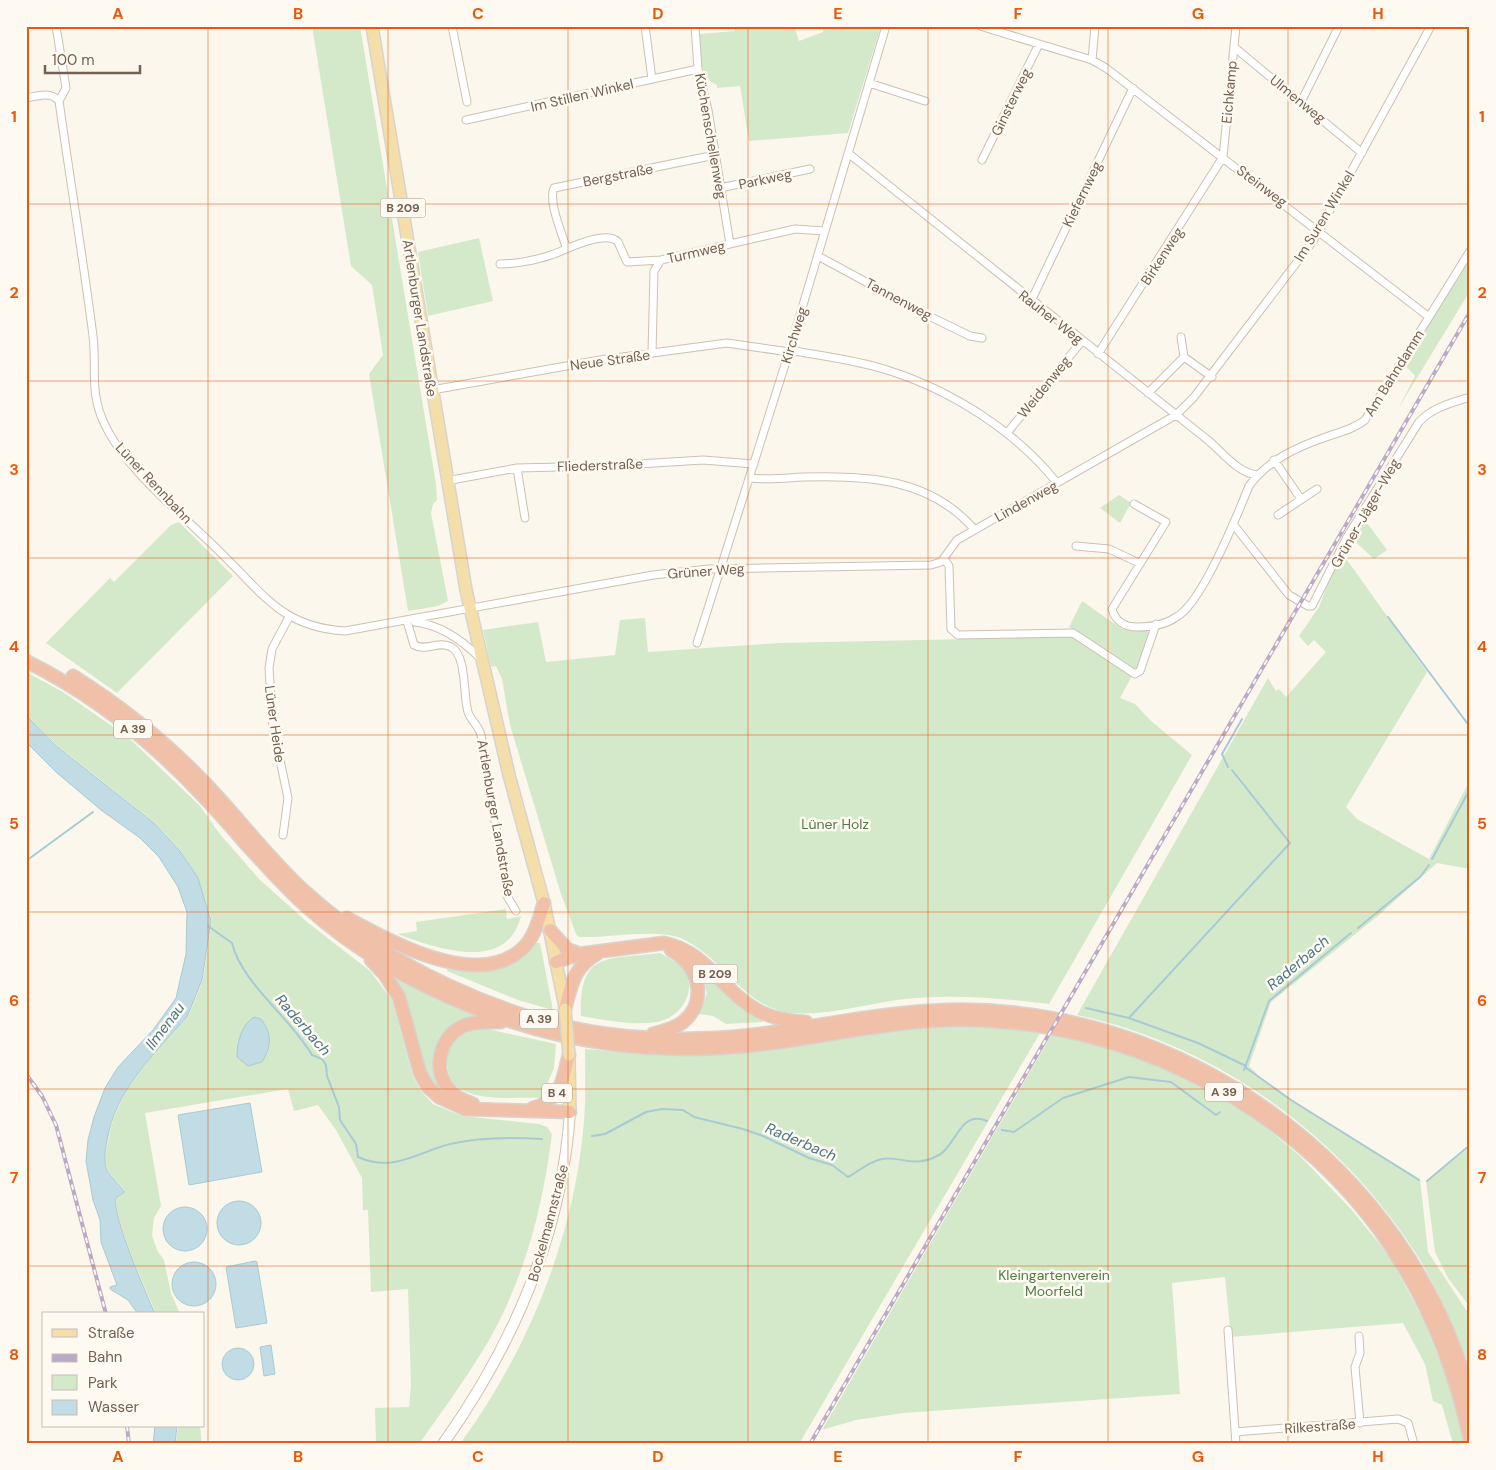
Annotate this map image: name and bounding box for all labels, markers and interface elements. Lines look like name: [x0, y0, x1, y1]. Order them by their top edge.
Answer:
text: A: [112, 3, 124, 24]
text: B: [293, 3, 303, 24]
text: C: [472, 3, 484, 24]
text: D: [652, 3, 664, 24]
text: E: [833, 3, 843, 24]
text: F: [1014, 3, 1023, 24]
text: G: [1192, 3, 1204, 24]
text: H: [1372, 3, 1384, 24]
scale bar: [45, 42, 140, 74]
text: 100 m: [52, 50, 95, 70]
street label: Eichkamp: [1217, 60, 1241, 124]
street label: Ginsterweg: [987, 65, 1035, 139]
street label: Ulmenweg: [1266, 71, 1330, 127]
street label: Küchenschellenweg: [691, 72, 731, 200]
street label: Im Stillen Winkel: [529, 74, 635, 116]
text: 1: [11, 106, 17, 127]
text: 1: [1479, 106, 1485, 127]
street label: Kiefernweg: [1058, 158, 1106, 230]
street label: Bergstraße: [581, 159, 655, 191]
street label: Steinweg: [1233, 161, 1291, 211]
street label: Parkweg: [737, 165, 793, 193]
street label: Im Suren Winkel: [1290, 167, 1358, 265]
road number: B 209: [380, 198, 426, 218]
street label: Birkenweg: [1137, 223, 1188, 288]
street label: Turmweg: [665, 237, 727, 267]
street label: Artlenburger Landstraße: [399, 238, 441, 398]
street label: Tannenweg: [863, 274, 935, 324]
text: 2: [9, 282, 19, 303]
text: 2: [1477, 282, 1487, 303]
street label: Rauher Weg: [1015, 286, 1087, 348]
street label: Kirchweg: [777, 304, 811, 366]
street label: Am Bahndamm: [1360, 326, 1428, 420]
street label: Neue Straße: [569, 345, 651, 375]
street label: Weidenweg: [1013, 352, 1075, 422]
street label: Lüner Rennbahn: [112, 439, 196, 527]
street label: Fliederstraße: [557, 455, 643, 475]
street label: Grüner-Jäger-Weg: [1326, 455, 1404, 571]
text: 3: [9, 459, 19, 480]
text: 3: [1477, 459, 1487, 480]
street label: Lindenweg: [991, 476, 1061, 526]
street label: Grüner Weg: [667, 559, 745, 583]
text: 4: [9, 636, 19, 657]
text: 4: [1477, 636, 1487, 657]
street label: Lüner Heide: [261, 684, 289, 764]
road number: A 39: [114, 720, 152, 739]
street label: Artlenburger Landstraße: [473, 738, 519, 898]
text: 5: [9, 813, 19, 834]
text: 5: [1477, 813, 1487, 834]
park label: Lüner Holz: [801, 815, 869, 833]
water label: Raderbach: [1263, 931, 1334, 995]
road number: B 209: [692, 964, 738, 984]
text: 6: [9, 990, 19, 1011]
water label: Raderbach: [271, 990, 336, 1060]
text: 6: [1477, 990, 1487, 1011]
water label: Ilmenau: [141, 998, 190, 1054]
road number: A 39: [520, 1010, 558, 1028]
road number: A 39: [1205, 1082, 1243, 1102]
road number: B 4: [542, 1084, 572, 1102]
water label: Raderbach: [762, 1118, 840, 1166]
street label: Bockelmannstraße: [524, 1162, 572, 1284]
text: 7: [10, 1167, 19, 1188]
text: 7: [1478, 1167, 1487, 1188]
park label: Kleingartenverein Moorfeld: [998, 1266, 1110, 1300]
legend: [42, 1312, 205, 1428]
text: Straße: [88, 1323, 135, 1343]
text: 8: [9, 1344, 19, 1365]
text: 8: [1477, 1344, 1487, 1365]
text: Bahn: [88, 1347, 122, 1367]
text: Park: [88, 1373, 118, 1393]
text: Wasser: [88, 1397, 140, 1417]
street label: Rilkestraße: [1284, 1415, 1356, 1437]
text: A: [112, 1446, 124, 1467]
text: B: [293, 1446, 303, 1467]
text: C: [472, 1446, 484, 1467]
text: D: [652, 1446, 664, 1467]
text: E: [833, 1446, 843, 1467]
text: F: [1014, 1446, 1023, 1467]
text: G: [1192, 1446, 1204, 1467]
text: H: [1372, 1446, 1384, 1467]

